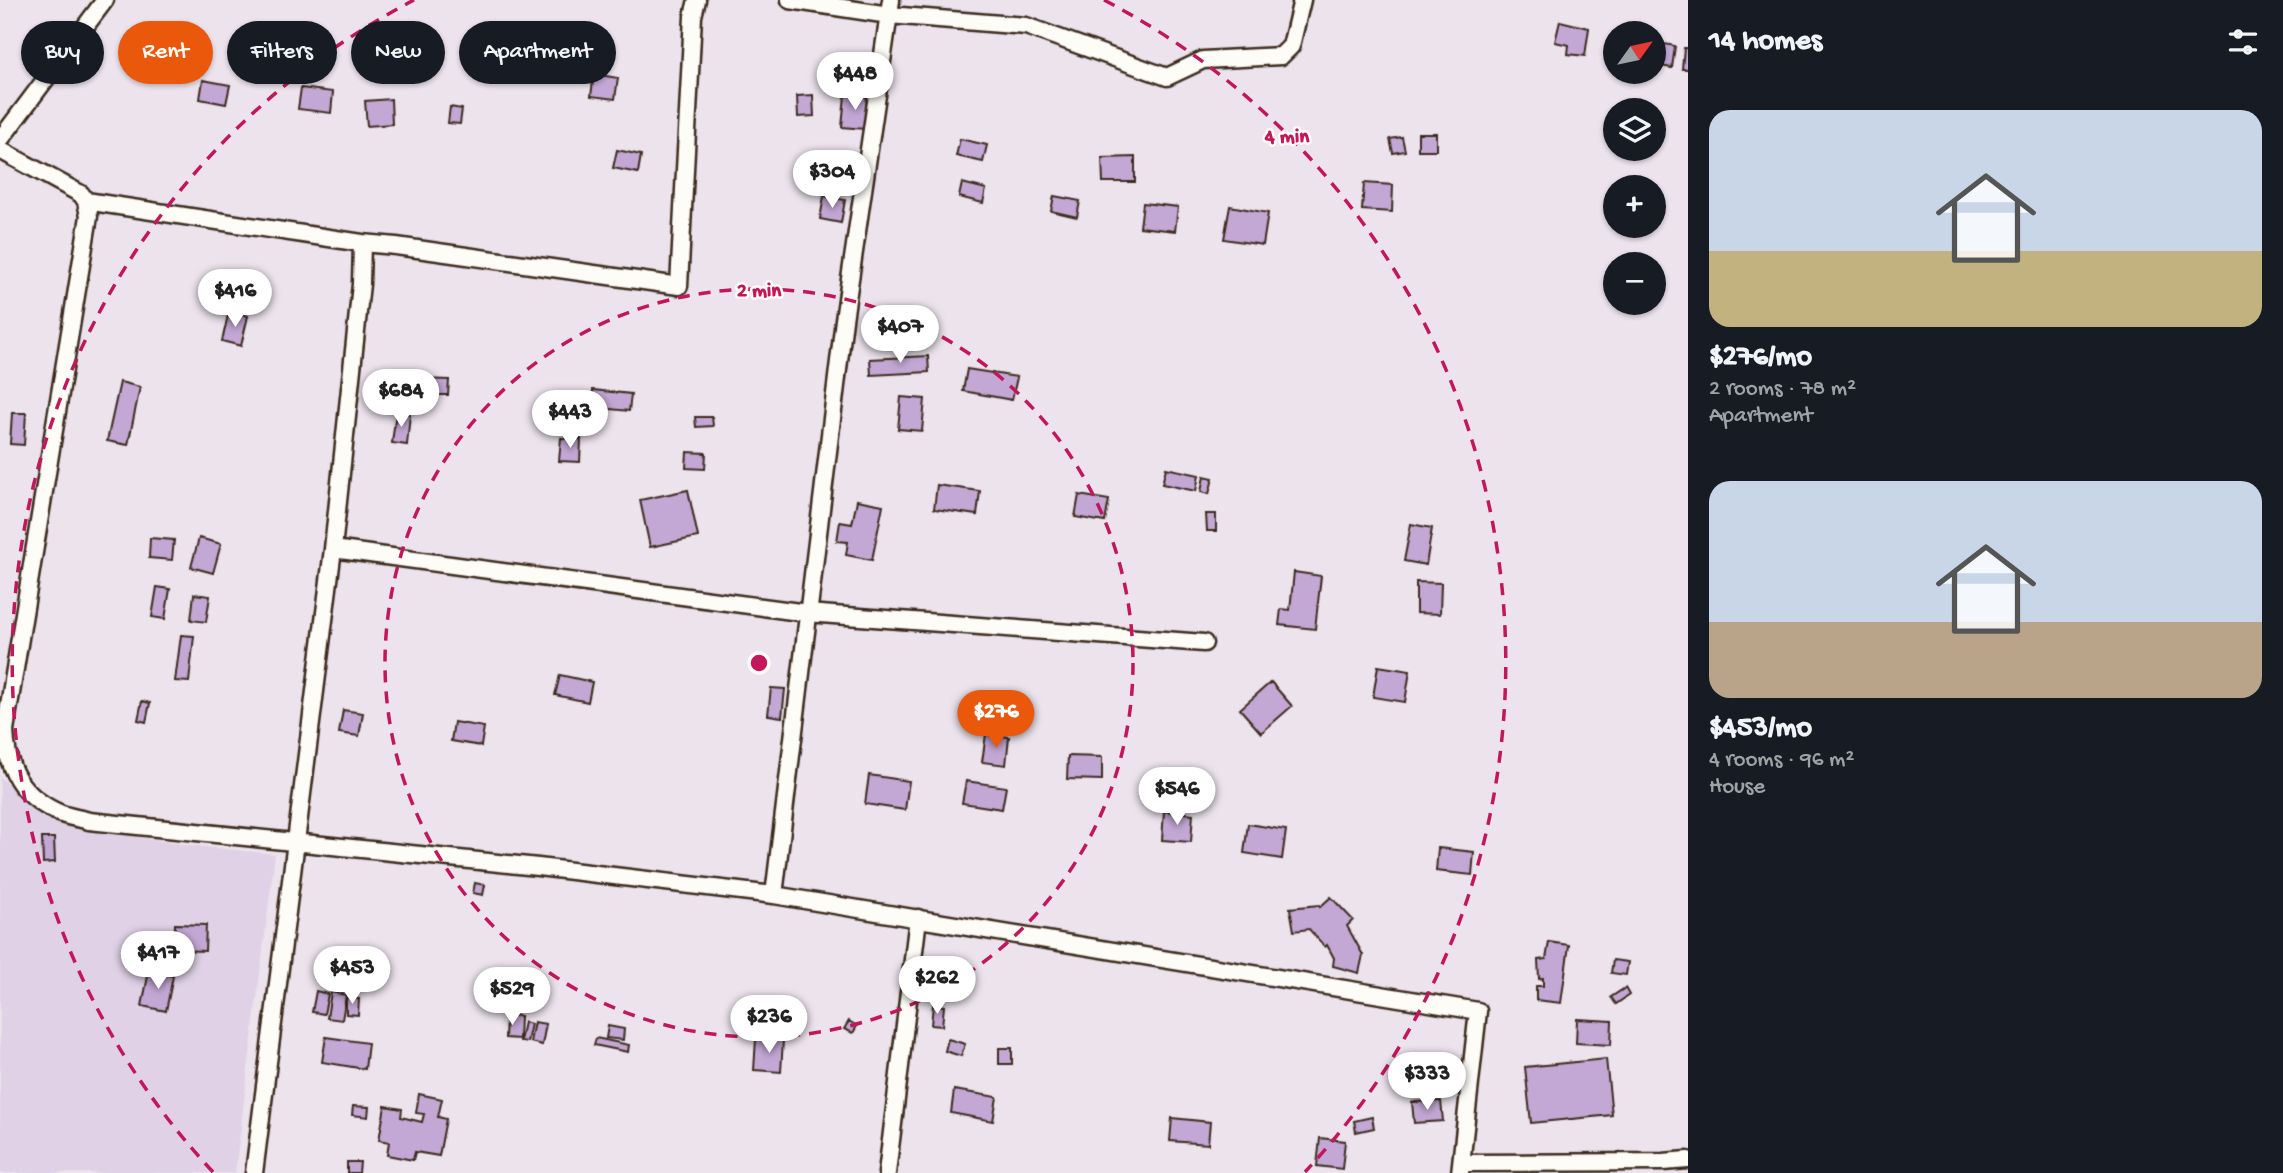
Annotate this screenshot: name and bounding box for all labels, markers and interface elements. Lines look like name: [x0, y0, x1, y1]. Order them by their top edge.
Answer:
chip: Buy: [21, 21, 104, 84]
chip: Rent: [118, 21, 213, 84]
chip: Filters: [227, 21, 337, 84]
chip: New: [351, 21, 445, 84]
chip: Apartment: [459, 21, 616, 84]
north arrow: [1603, 21, 1666, 84]
map controls: [1603, 21, 1666, 315]
icon: filters: [2224, 23, 2262, 61]
text: 14 homes: [1709, 25, 1822, 60]
pin: $448: [814, 52, 896, 112]
text: $448: [833, 61, 877, 88]
button: layers: [1603, 98, 1666, 161]
text: 4 min: [1264, 126, 1310, 151]
pin: $304: [791, 150, 873, 210]
icon: home: [1923, 155, 2049, 281]
text: $304: [809, 159, 855, 186]
button: +: [1603, 175, 1666, 238]
button: −: [1603, 252, 1666, 315]
pin: $416: [194, 270, 276, 329]
text: $416: [214, 278, 256, 305]
text: 2 min: [737, 280, 782, 305]
pin: $407: [859, 306, 941, 365]
text: $407: [877, 314, 923, 341]
text: $276/mo: [1709, 341, 1812, 376]
pin: $684: [360, 370, 442, 429]
text: 2 rooms · 78 m²: [1709, 376, 1856, 403]
text: $684: [378, 378, 424, 405]
pin: $443: [529, 391, 611, 450]
text: $443: [548, 399, 592, 426]
text: Apartment: [1709, 403, 1813, 430]
icon: home: [1923, 526, 2049, 652]
centre of rings: [747, 651, 771, 675]
pin: $276: [955, 690, 1037, 750]
text: $276: [973, 699, 1019, 726]
text: $453/mo: [1709, 712, 1812, 747]
text: 4 rooms · 96 m²: [1709, 747, 1854, 774]
pin: $546: [1136, 768, 1218, 827]
text: House: [1709, 774, 1765, 801]
text: $546: [1155, 776, 1199, 803]
pin: $417: [117, 932, 199, 991]
text: $417: [137, 940, 179, 967]
pin: $453: [311, 946, 393, 1006]
text: $453: [329, 955, 375, 982]
pin: $262: [896, 956, 978, 1016]
text: $262: [915, 965, 959, 992]
pin: $529: [471, 968, 553, 1027]
text: $529: [489, 976, 535, 1003]
pin: $236: [728, 996, 810, 1055]
text: $236: [746, 1004, 792, 1031]
pin: $333: [1386, 1052, 1468, 1112]
text: $333: [1404, 1061, 1450, 1088]

